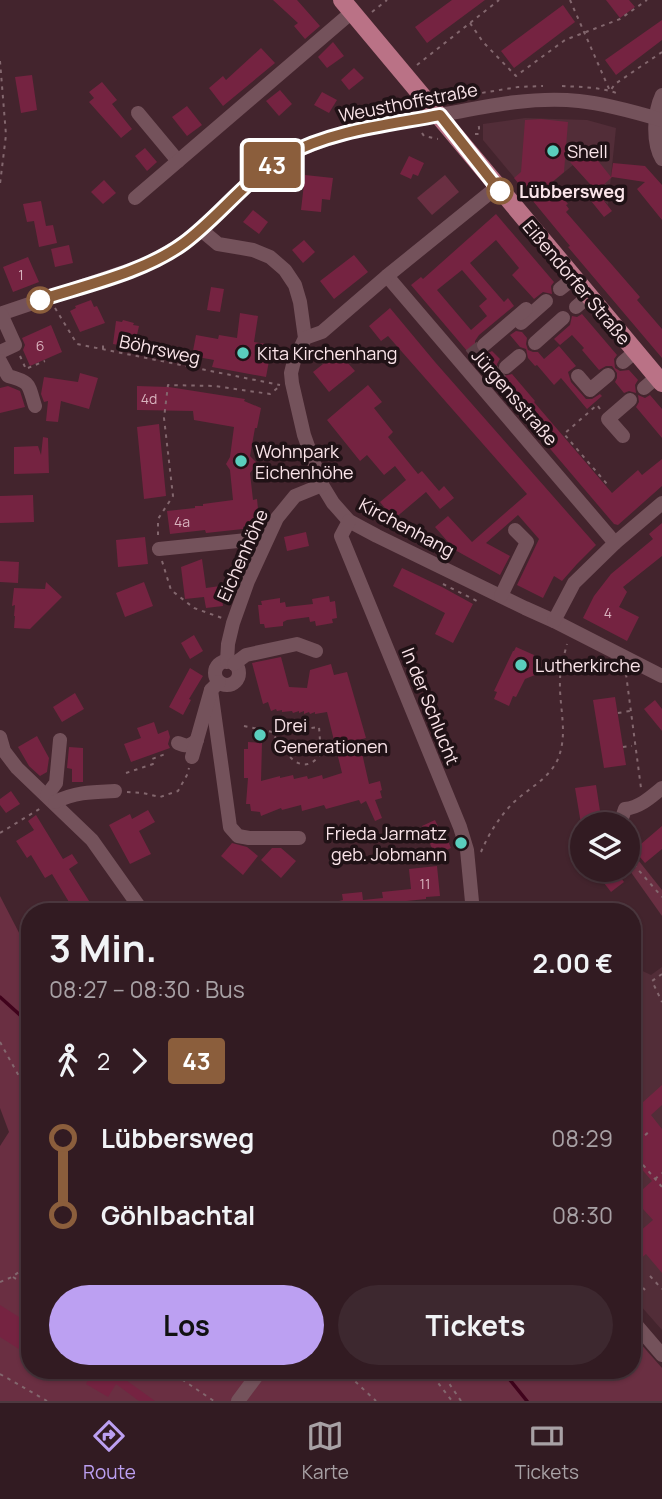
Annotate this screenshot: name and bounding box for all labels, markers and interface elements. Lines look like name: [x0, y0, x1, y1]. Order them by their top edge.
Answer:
street label: Weusthoffstraße: [337, 77, 479, 127]
place label: Shell: [567, 139, 608, 163]
line badge: 43: [240, 142, 304, 188]
marker: Shell: [545, 143, 561, 159]
text: 43: [258, 148, 286, 181]
marker: Lübbersweg: [487, 178, 513, 204]
place label: Lübbersweg: [519, 179, 625, 203]
street label: Eißendorfer Straße: [518, 214, 636, 350]
house number: 1: [18, 265, 24, 284]
unlabelled marker: [27, 287, 53, 313]
street label: Böhrsweg: [117, 329, 203, 369]
house number: 6: [36, 336, 44, 355]
place label: Kita Kirchenhang: [257, 341, 398, 365]
street label: Jürgensstraße: [466, 344, 564, 450]
marker: Kita Kirchenhang: [235, 345, 251, 361]
house number: 4d: [141, 389, 157, 408]
place label: Wohnpark Eichenhöhe: [255, 439, 354, 484]
marker: Wohnpark Eichenhöhe: [233, 453, 249, 469]
street label: Kirchenhang: [355, 492, 459, 562]
street label: Eichenhöhe: [211, 505, 273, 605]
house number: 4a: [174, 512, 190, 531]
house number: 4: [604, 603, 612, 622]
street label: In der Schlucht: [397, 644, 465, 768]
place label: Lutherkirche: [535, 653, 640, 677]
marker: Lutherkirche: [513, 657, 529, 673]
place label: Drei Generationen: [274, 713, 388, 758]
marker: Drei Generationen: [252, 727, 268, 743]
map controls: [570, 812, 640, 882]
button: layers: [570, 812, 640, 882]
place label: Frieda Jarmatz geb. Jobmann: [326, 821, 447, 866]
marker: Frieda Jarmatz geb. Jobmann: [453, 835, 469, 851]
house number: 11: [420, 874, 430, 893]
text: 3 Min.: [49, 921, 157, 973]
text: 2.00 €: [532, 945, 613, 981]
text: 08:27 – 08:30 · Bus: [49, 973, 245, 1005]
icon: walk: [49, 1042, 87, 1080]
icon: forward: [120, 1042, 158, 1080]
text: 43: [182, 1044, 211, 1077]
text: 2: [97, 1045, 110, 1077]
text: Lübbersweg: [101, 1120, 254, 1156]
text: 08:29: [551, 1122, 613, 1154]
text: Göhlbachtal: [101, 1197, 255, 1233]
text: 08:30: [552, 1199, 613, 1231]
button: Los: [49, 1285, 324, 1365]
button: Tickets: [338, 1285, 613, 1365]
tab: Route: [83, 1417, 136, 1485]
tab: Karte: [302, 1417, 349, 1485]
tab: Tickets: [515, 1417, 579, 1485]

